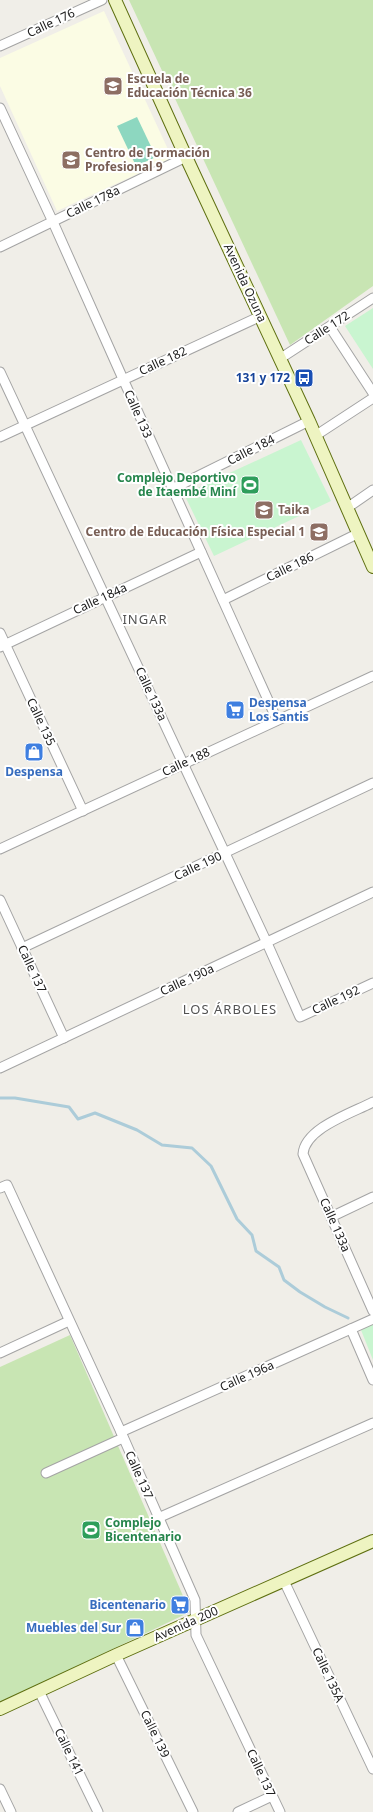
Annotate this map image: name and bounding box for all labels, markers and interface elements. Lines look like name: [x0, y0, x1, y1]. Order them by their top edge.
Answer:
street label: Calle 176: [24, 4, 78, 41]
place label: Escuela de Educación Técnica 36: [127, 70, 252, 101]
school or university icon: Escuela de Educación Técnica 36: [102, 75, 124, 97]
place label: Centro de Formación Profesional 9: [85, 144, 210, 175]
school or university icon: Centro de Formación Profesional 9: [60, 149, 82, 171]
street label: Calle 178a: [63, 181, 122, 222]
street label: Avenida Ozuna: [220, 241, 271, 325]
street label: Calle 172: [301, 306, 353, 349]
street label: Calle 182: [136, 342, 190, 379]
bus stop icon: 131 y 172: [293, 367, 315, 389]
place label: 131 y 172: [236, 369, 290, 386]
street label: Calle 133: [120, 387, 157, 441]
street label: Calle 184: [224, 430, 277, 469]
place label: Complejo Deportivo de Itaembé Miní: [117, 469, 237, 500]
sports icon: Complejo Deportivo de Itaembé Miní: [239, 474, 261, 496]
school or university icon: Taika: [253, 499, 275, 521]
place label: Taika: [278, 501, 309, 518]
school or university icon: Centro de Educación Física Especial 1: [308, 521, 330, 543]
place label: Centro de Educación Física Especial 1: [86, 523, 305, 540]
street label: Calle 186: [263, 548, 317, 585]
street label: Calle 184a: [70, 579, 130, 618]
district label: INGAR: [122, 610, 168, 628]
street label: Calle 133a: [132, 664, 171, 724]
place label: Despensa Los Santis: [249, 694, 309, 725]
street label: Calle 135: [23, 695, 60, 749]
supermarket icon: Despensa Los Santis: [224, 699, 246, 721]
shop icon: Despensa: [23, 741, 45, 763]
street label: Calle 188: [159, 743, 213, 780]
place label: Despensa: [5, 763, 63, 780]
street label: Calle 190: [171, 847, 225, 884]
street label: Calle 137: [14, 942, 51, 996]
street label: Calle 190a: [157, 960, 217, 999]
street label: Calle 192: [309, 981, 363, 1018]
district label: LOS ÁRBOLES: [183, 1000, 277, 1018]
street label: Calle 133a: [316, 1195, 355, 1255]
street label: Calle 196a: [217, 1356, 277, 1395]
street label: Calle 137: [121, 1448, 158, 1502]
place label: Complejo Bicentenario: [105, 1514, 182, 1545]
sports icon: Complejo Bicentenario: [80, 1519, 102, 1541]
supermarket icon: Bicentenario: [169, 1594, 191, 1616]
place label: Bicentenario: [89, 1596, 166, 1613]
street label: Avenida 200: [151, 1602, 221, 1645]
shop icon: Muebles del Sur: [124, 1617, 146, 1639]
place label: Muebles del Sur: [26, 1619, 122, 1636]
street label: Calle 135A: [308, 1645, 349, 1705]
street label: Calle 139: [137, 1707, 174, 1761]
street label: Calle 141: [51, 1725, 88, 1778]
street label: Calle 137: [243, 1746, 280, 1800]

